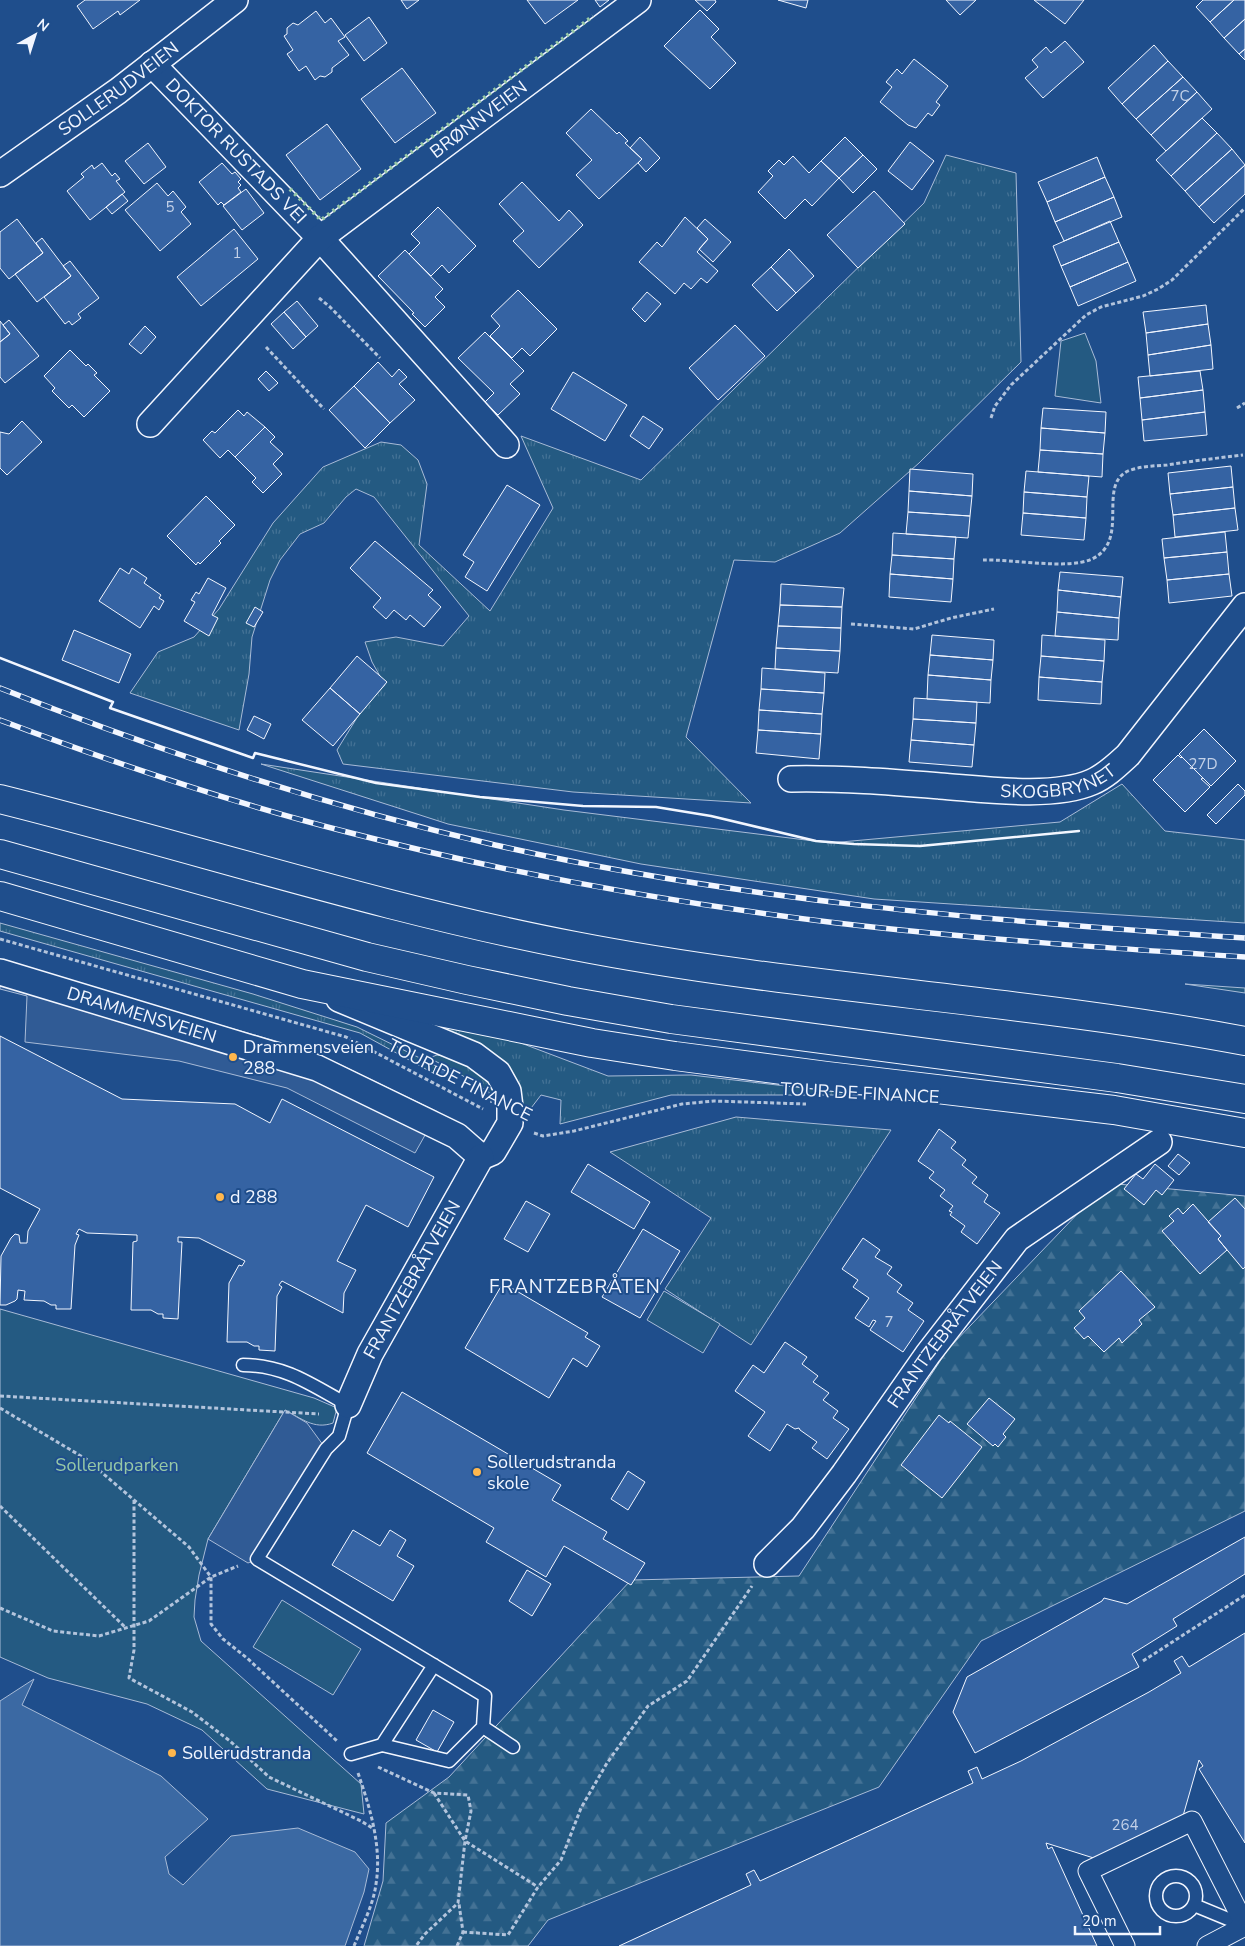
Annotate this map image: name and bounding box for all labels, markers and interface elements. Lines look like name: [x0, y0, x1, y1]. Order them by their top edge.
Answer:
north arrow: [10, 10, 60, 60]
text: N: [33, 15, 53, 36]
street label: SOLLERUDVEIEN: [53, 36, 184, 141]
street label: DOKTOR RUSTADS VEI: [160, 73, 312, 229]
street label: BRØNNVEIEN: [425, 75, 532, 164]
house number: 7C: [1170, 86, 1190, 106]
house number: 5: [165, 197, 175, 217]
house number: 1: [232, 243, 242, 263]
house number: 27D: [1188, 754, 1218, 774]
street label: SKOGBRYNET: [1000, 759, 1121, 804]
street label: DRAMMENSVEIEN: [64, 981, 219, 1049]
street label: TOUR DE FINANCE: [384, 1033, 536, 1127]
place label: Drammensveien 288: [243, 1035, 374, 1080]
marker: Drammensveien 288: [227, 1051, 239, 1063]
street label: TOUR DE FINANCE: [780, 1077, 940, 1109]
place label: d 288: [230, 1185, 278, 1209]
marker: d 288: [214, 1191, 226, 1203]
street label: FRANTZEBRÅTVEIEN: [358, 1196, 466, 1363]
street label: FRANTZEBRÅTVEIEN: [882, 1256, 1008, 1413]
district label: FRANTZEBRÅTEN: [489, 1273, 661, 1300]
house number: 7: [884, 1312, 894, 1332]
place label: Sollerudstranda skole: [487, 1450, 616, 1495]
park label: Sollerudparken: [55, 1453, 179, 1477]
marker: Sollerudstranda skole: [471, 1466, 483, 1478]
place label: Sollerudstranda: [182, 1741, 311, 1765]
marker: Sollerudstranda: [166, 1747, 178, 1759]
house number: 264: [1111, 1815, 1139, 1835]
scale bar: [1075, 1904, 1160, 1936]
text: 20 m: [1082, 1911, 1117, 1931]

